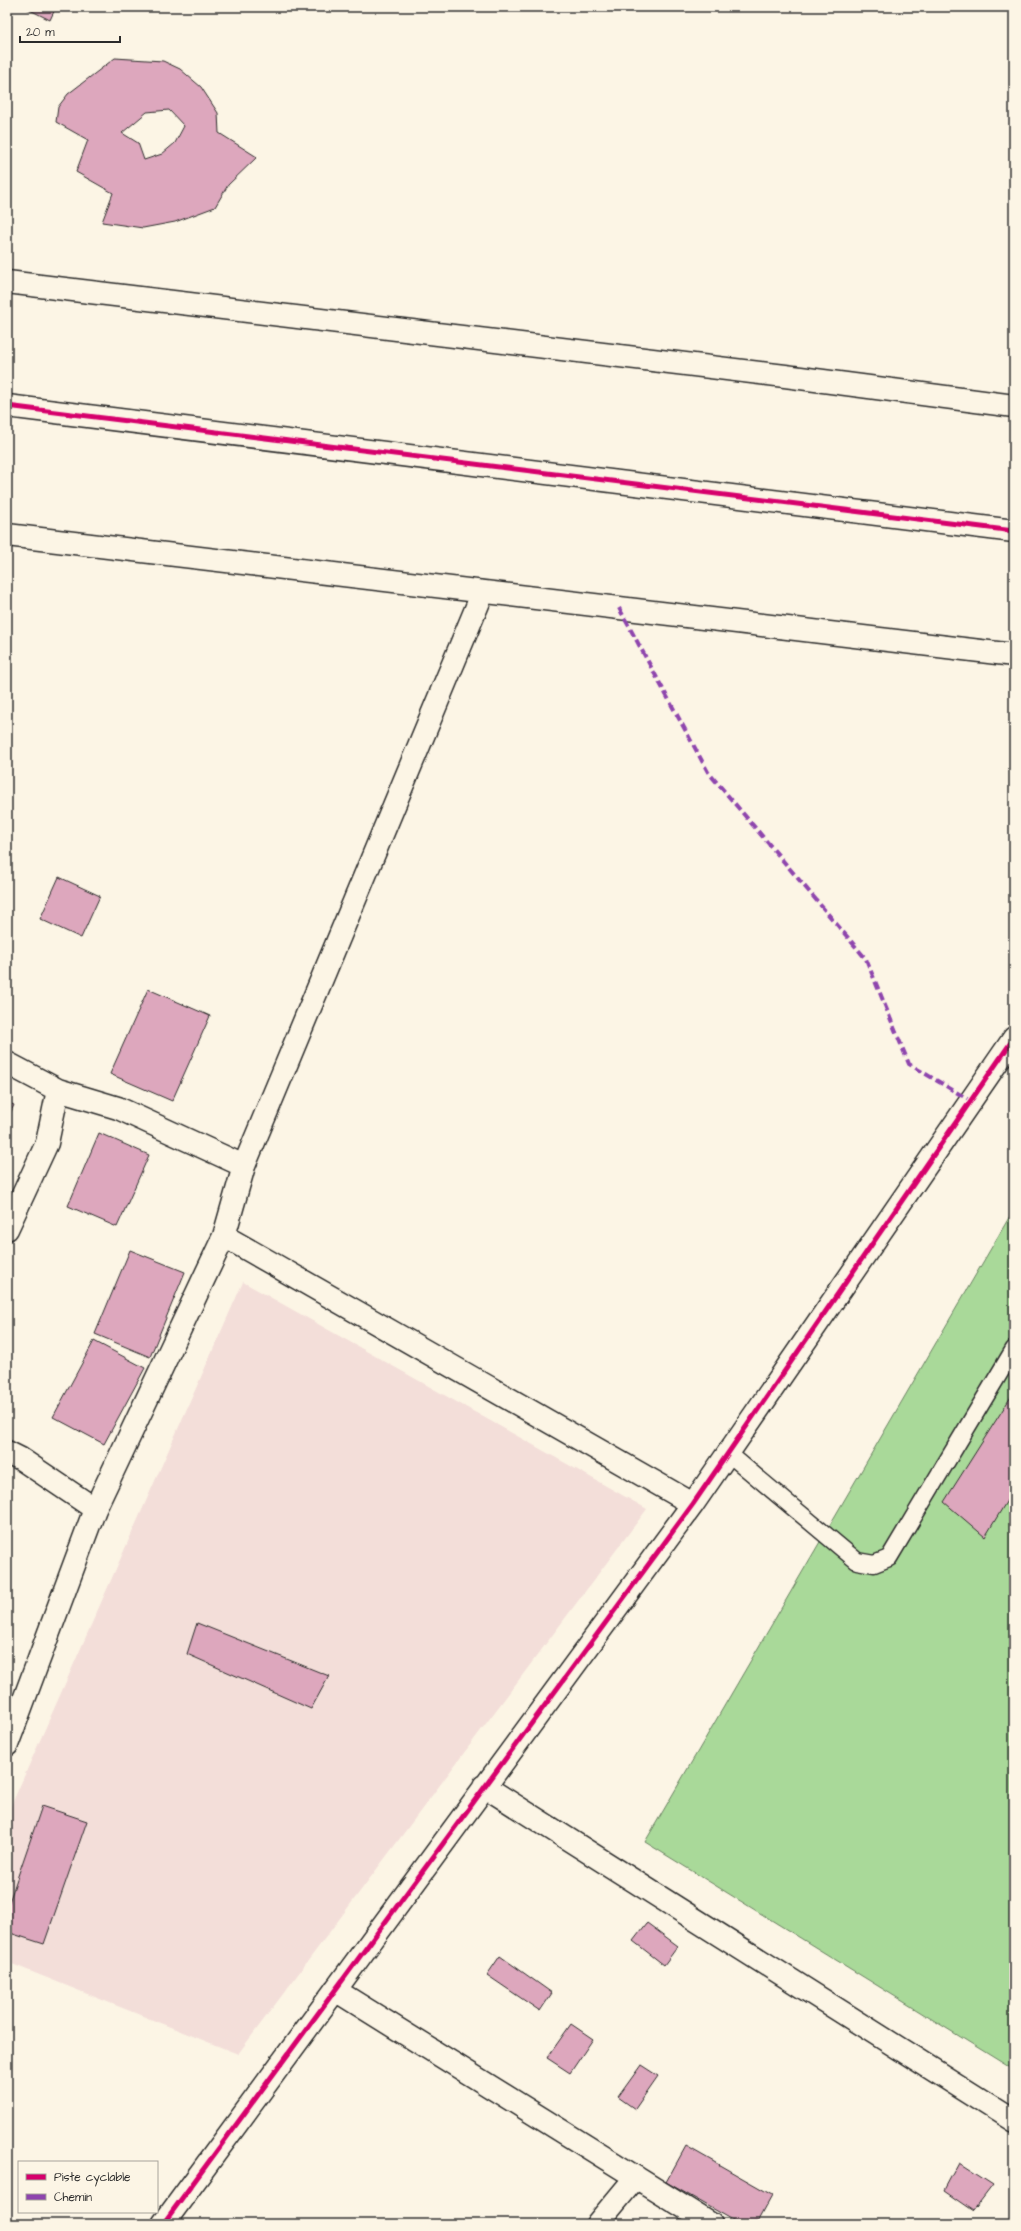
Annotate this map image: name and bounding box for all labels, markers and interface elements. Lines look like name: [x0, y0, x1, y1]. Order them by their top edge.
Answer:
scale bar: [20, 18, 120, 44]
text: 20 m: [26, 24, 55, 41]
legend: [18, 2161, 158, 2213]
text: Piste cyclable: [54, 2169, 131, 2187]
text: Chemin: [54, 2189, 92, 2206]

